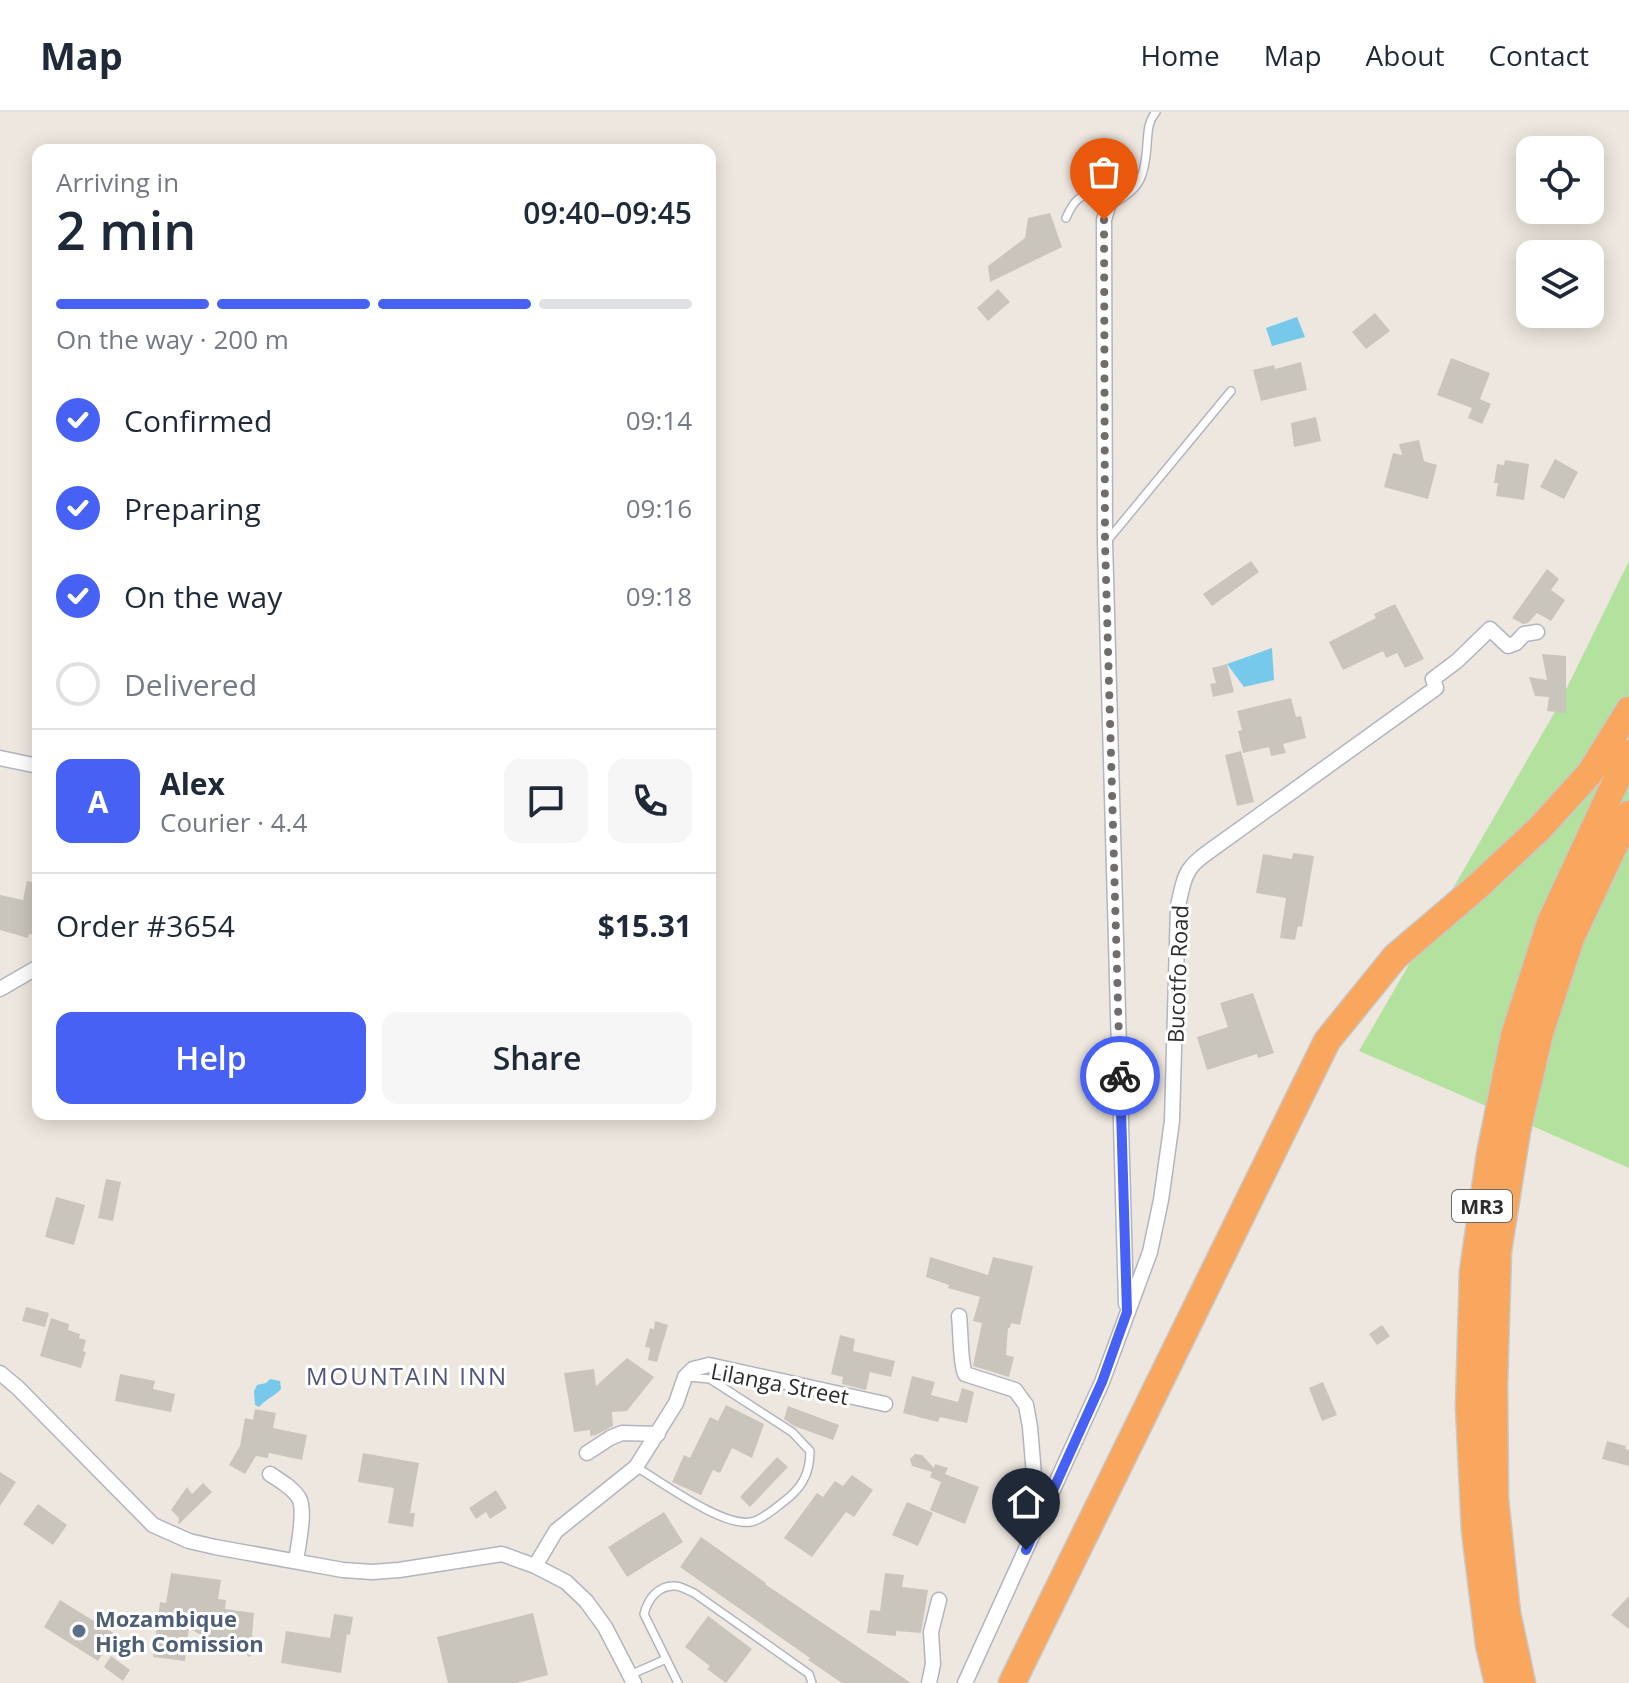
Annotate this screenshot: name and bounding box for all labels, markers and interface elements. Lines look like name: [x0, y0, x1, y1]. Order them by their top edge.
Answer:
text: Map: [40, 29, 123, 81]
text: Home: [1141, 36, 1220, 74]
text: Map: [1264, 36, 1322, 74]
text: About: [1366, 36, 1444, 74]
text: Contact: [1488, 36, 1589, 74]
map controls: [1516, 136, 1604, 328]
button: locate: [1516, 136, 1604, 224]
pin: [1070, 138, 1138, 220]
icon: bag: [1082, 150, 1126, 194]
text: Arriving in: [56, 164, 179, 200]
text: 09:40–09:45: [523, 192, 692, 233]
text: 2 min: [56, 194, 196, 265]
button: layers: [1516, 240, 1604, 328]
text: On the way · 200 m: [56, 321, 289, 357]
icon: check: [56, 398, 100, 442]
text: Confirmed: [124, 400, 272, 441]
text: 09:14: [626, 402, 692, 438]
icon: check: [56, 486, 100, 530]
text: Preparing: [124, 488, 261, 529]
text: 09:16: [626, 490, 692, 526]
icon: check: [56, 574, 100, 618]
text: On the way: [124, 576, 282, 617]
text: 09:18: [626, 578, 692, 614]
text: Delivered: [124, 664, 257, 705]
button: chat: [504, 759, 588, 843]
button: phone: [608, 759, 692, 843]
text: Alex: [160, 763, 225, 804]
text: A: [88, 781, 108, 822]
text: Courier · 4.4: [160, 804, 307, 840]
street label: Bucotfo Road: [1160, 904, 1194, 1044]
text: Order #3654: [56, 905, 235, 946]
text: $15.31: [598, 905, 692, 946]
button: Help: [56, 1012, 366, 1104]
button: Share: [382, 1012, 692, 1104]
courier: [1080, 1036, 1160, 1116]
icon: bike: [1098, 1054, 1142, 1098]
road number: MR3: [1452, 1190, 1512, 1222]
street label: Lilanga Street: [709, 1355, 852, 1411]
district label: MOUNTAIN INN: [306, 1359, 508, 1392]
pin: [992, 1468, 1060, 1550]
icon: home: [1004, 1480, 1048, 1524]
place label: Mozambique High Comission: [95, 1603, 264, 1658]
marker: Mozambique High Comission: [70, 1622, 88, 1640]

